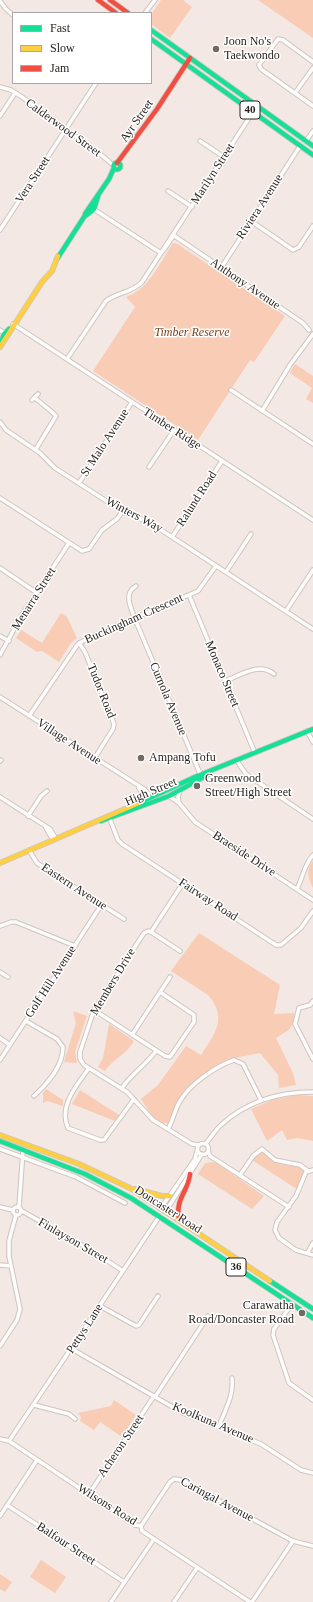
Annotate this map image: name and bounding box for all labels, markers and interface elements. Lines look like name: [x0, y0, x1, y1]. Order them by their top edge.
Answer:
legend: [12, 12, 152, 84]
text: Fast: [50, 21, 70, 35]
place label: Joon No's Taekwondo: [224, 35, 280, 63]
text: Slow: [50, 41, 75, 55]
marker: Joon No's Taekwondo: [211, 44, 221, 54]
text: Jam: [50, 61, 69, 75]
street label: Calderwood Street: [23, 96, 103, 160]
street label: Ayr Street: [117, 97, 157, 145]
road number: 40: [240, 101, 260, 119]
street label: Marilyn Street: [188, 141, 238, 207]
street label: Vera Street: [13, 154, 53, 206]
street label: Riviera Avenue: [234, 172, 286, 242]
street label: Anthony Avenue: [207, 255, 283, 313]
park label: Timber Reserve: [155, 326, 229, 340]
street label: Timber Ridge: [140, 405, 204, 453]
street label: St Malo Avenue: [78, 406, 132, 480]
street label: Ralund Road: [174, 469, 220, 529]
street label: Winters Way: [103, 494, 165, 536]
street label: Menarra Street: [9, 565, 59, 633]
street label: Buckingham Crescent: [83, 591, 185, 647]
street label: Monaco Street: [202, 639, 242, 709]
street label: Curnola Avenue: [146, 660, 190, 738]
street label: Tudor Road: [84, 662, 118, 720]
street label: Village Avenue: [34, 716, 104, 768]
place label: Ampang Tofu: [149, 751, 216, 765]
marker: Ampang Tofu: [136, 753, 146, 763]
place label: Greenwood Street/High Street: [205, 772, 291, 800]
street label: High Street: [123, 775, 179, 809]
marker: Greenwood Street/High Street: [192, 781, 202, 791]
street label: Braeside Drive: [210, 828, 278, 880]
street label: Eastern Avenue: [38, 860, 110, 914]
street label: Fairway Road: [176, 876, 240, 924]
street label: Golf Hill Avenue: [22, 943, 80, 1021]
street label: Members Drive: [87, 946, 139, 1018]
street label: Doncaster Road: [132, 1183, 204, 1237]
street label: Finlayson Street: [35, 1215, 111, 1267]
road number: 36: [226, 1258, 246, 1276]
place label: Carawatha Road/Doncaster Road: [188, 1299, 294, 1327]
street label: Pettys Lane: [64, 1301, 106, 1357]
marker: Carawatha Road/Doncaster Road: [297, 1308, 307, 1318]
street label: Koolkuna Avenue: [170, 1399, 256, 1447]
street label: Acheron Street: [95, 1412, 147, 1480]
street label: Caringal Avenue: [178, 1475, 256, 1525]
street label: Wilsons Road: [75, 1481, 139, 1529]
street label: Balfour Street: [34, 1520, 98, 1568]

